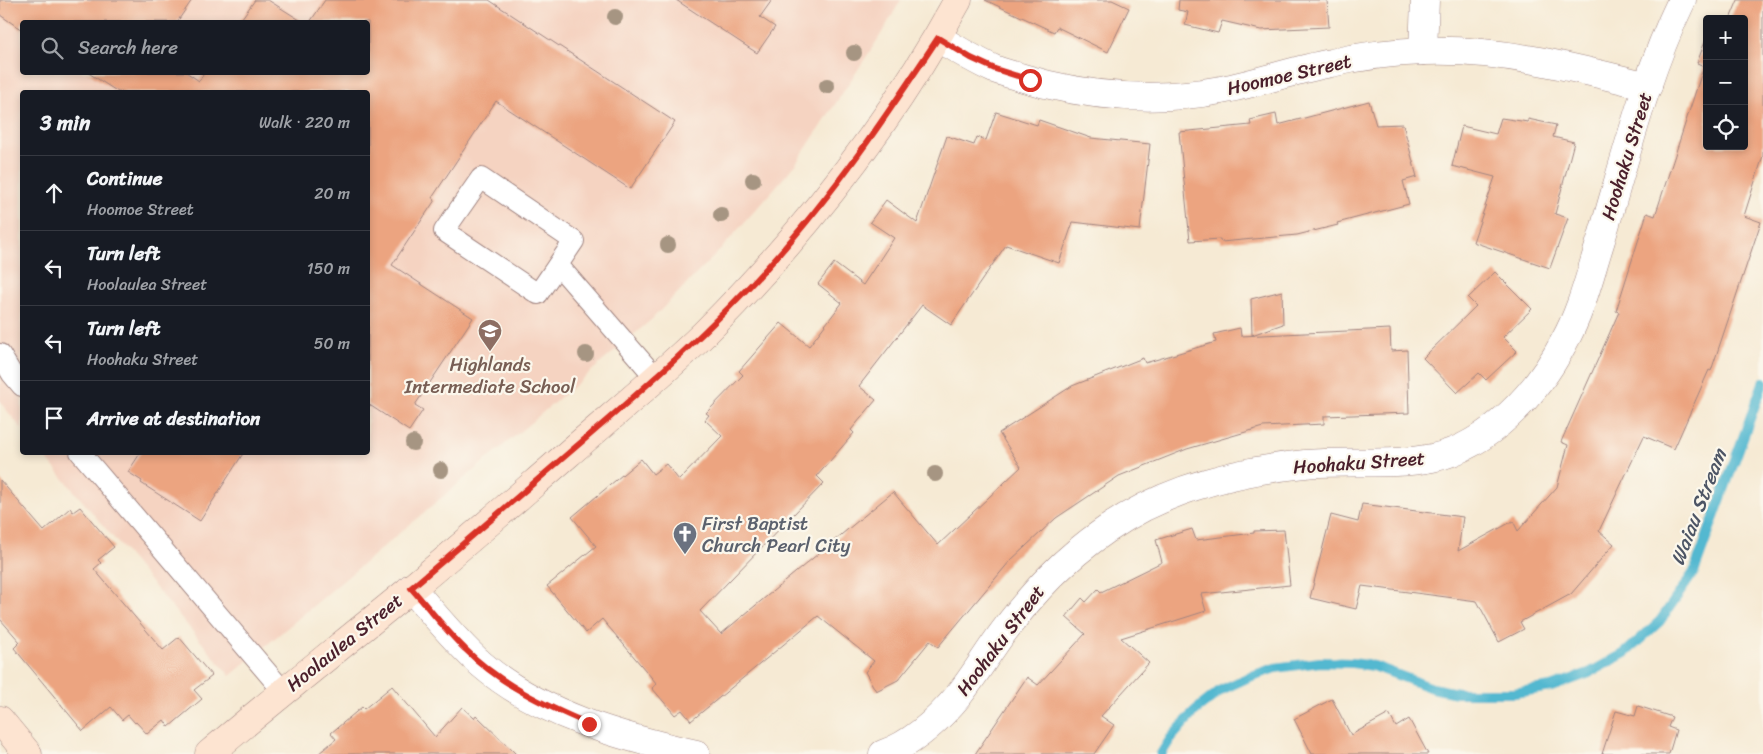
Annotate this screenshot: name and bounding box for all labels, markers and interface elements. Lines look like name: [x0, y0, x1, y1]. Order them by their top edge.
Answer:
map controls: [1703, 15, 1748, 150]
button: +: [1703, 15, 1748, 60]
search box: [20, 20, 370, 75]
text: Search here: [78, 31, 178, 64]
icon: search: [38, 34, 66, 62]
street label: Hoomoe Street: [1224, 44, 1355, 105]
button: −: [1703, 60, 1748, 105]
route start: [1019, 69, 1042, 92]
street label: Hoohaku Street: [1591, 88, 1662, 224]
text: 3 min: [40, 104, 90, 142]
button: locate: [1703, 105, 1748, 150]
text: Walk · 220 m: [259, 108, 350, 137]
text: Continue: [87, 162, 163, 195]
icon: ahead: [40, 179, 68, 207]
text: 20 m: [314, 179, 350, 208]
text: Hoomoe Street: [87, 195, 194, 224]
text: Turn left: [87, 237, 160, 270]
icon: left: [40, 254, 68, 282]
text: 150 m: [307, 254, 350, 283]
text: Hoolaulea Street: [87, 270, 207, 299]
text: Turn left: [87, 312, 160, 345]
school or university icon: Highlands Intermediate School: [477, 318, 503, 352]
icon: left: [40, 329, 68, 357]
text: 50 m: [314, 329, 350, 358]
text: Hoohaku Street: [87, 345, 198, 374]
place label: Highlands Intermediate School: [404, 348, 576, 403]
text: Arrive at destination: [87, 402, 260, 435]
icon: arrive: [40, 404, 68, 432]
street label: Hoohaku Street: [1292, 441, 1426, 484]
water label: Waiau Stream: [1660, 442, 1737, 570]
place label: First Baptist Church Pearl City: [702, 507, 851, 562]
church icon: First Baptist Church Pearl City: [672, 521, 698, 555]
street label: Hoohaku Street: [947, 578, 1053, 703]
street label: Hoolaulea Street: [278, 585, 410, 700]
route end: [578, 713, 601, 736]

